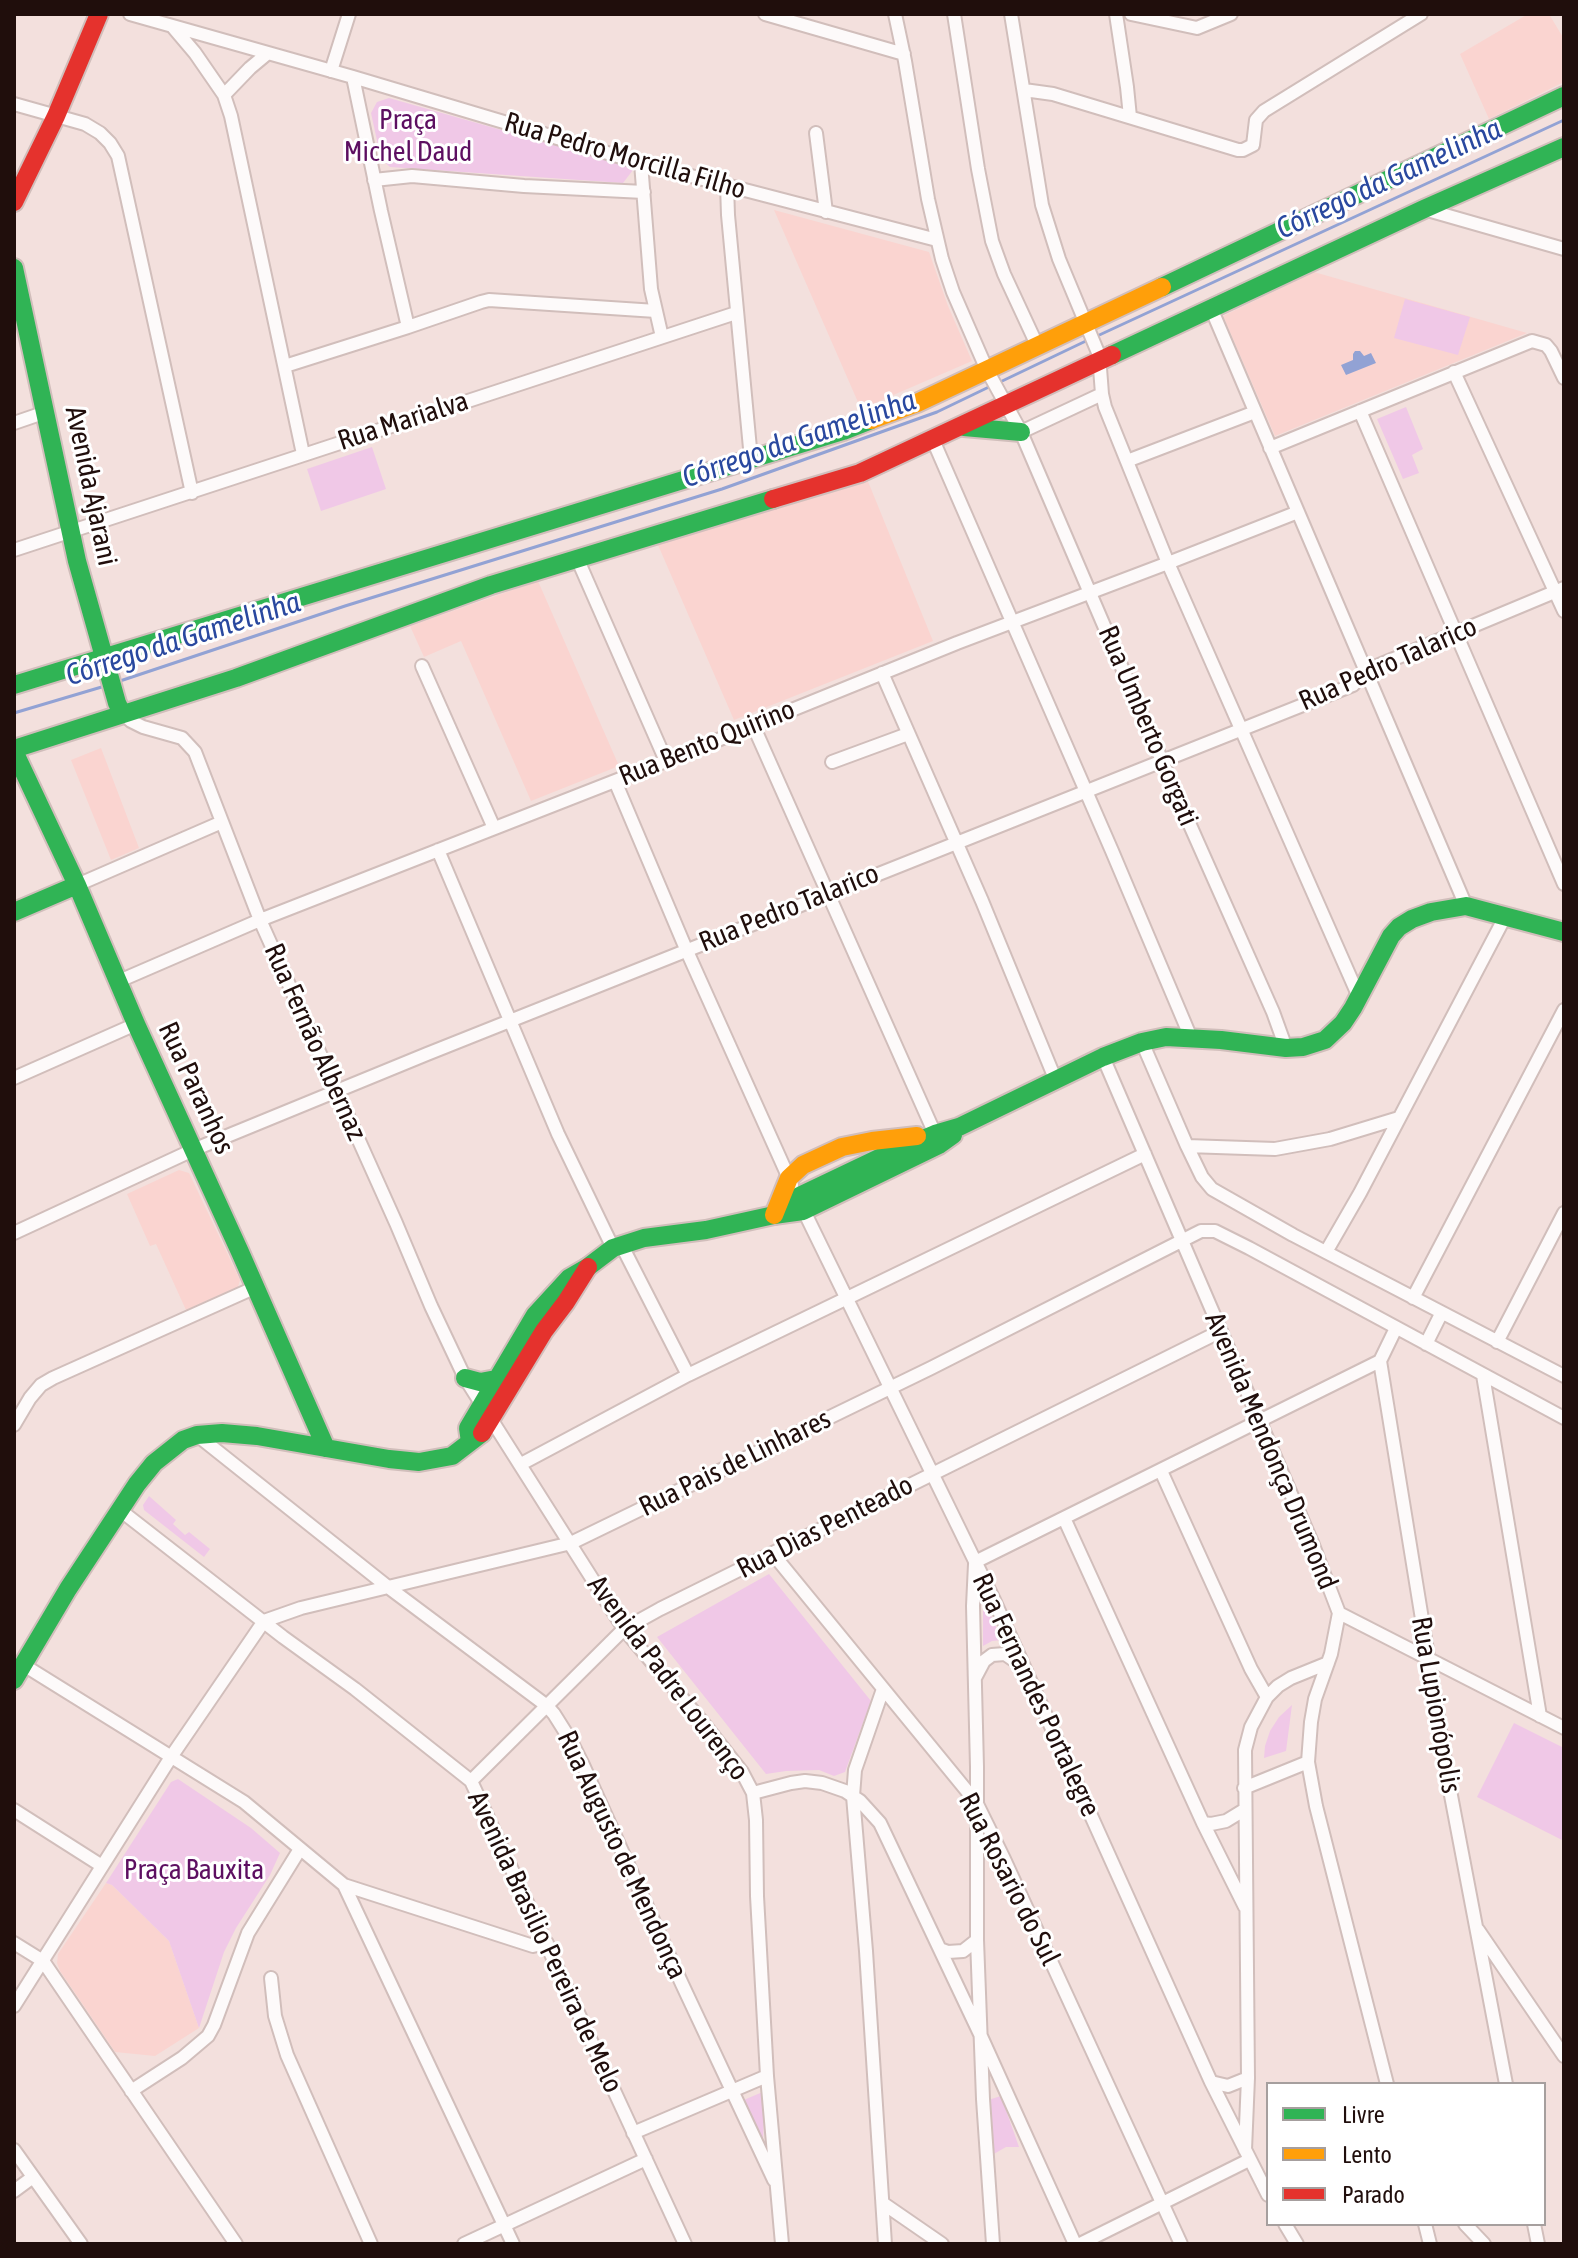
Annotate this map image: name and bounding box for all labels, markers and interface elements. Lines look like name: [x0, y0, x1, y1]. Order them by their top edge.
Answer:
park label: Praça Michel Daud: [344, 103, 472, 169]
street label: Rua Pedro Morcilla Filho: [500, 105, 750, 207]
water label: Córrego da Gamelinha: [1271, 111, 1507, 247]
water label: Córrego da Gamelinha: [678, 382, 920, 496]
street label: Rua Marialva: [333, 384, 473, 458]
street label: Avenida Ajarani: [58, 403, 124, 569]
water label: Córrego da Gamelinha: [61, 584, 305, 694]
street label: Rua Pedro Talarico: [1294, 610, 1482, 718]
street label: Rua Umberto Gorgati: [1091, 621, 1205, 831]
street label: Rua Bento Quirino: [614, 692, 800, 794]
street label: Rua Pedro Talarico: [694, 857, 884, 959]
street label: Rua Fernão Albernaz: [257, 938, 373, 1146]
street label: Rua Paranhos: [151, 1017, 241, 1159]
street label: Avenida Mendonça Drumond: [1197, 1307, 1345, 1595]
street label: Rua Pais de Linhares: [634, 1402, 836, 1524]
street label: Rua Dias Penteado: [731, 1468, 919, 1586]
street label: Rua Fernandes Portalegre: [965, 1568, 1107, 1822]
street label: Avenida Padre Lourenço: [580, 1569, 756, 1787]
street label: Rua Lupionópolis: [1404, 1614, 1468, 1796]
street label: Rua Augusto de Mendonça: [550, 1725, 694, 1985]
street label: Avenida Brasilio Pereira de Melo: [460, 1786, 630, 2098]
street label: Rua Rosario do Sul: [951, 1787, 1067, 1971]
park label: Praça Bauxita: [124, 1853, 264, 1887]
legend: [1266, 2082, 1546, 2226]
text: Livre: [1342, 2101, 1385, 2128]
text: Lento: [1342, 2141, 1392, 2168]
text: Parado: [1342, 2181, 1405, 2208]

